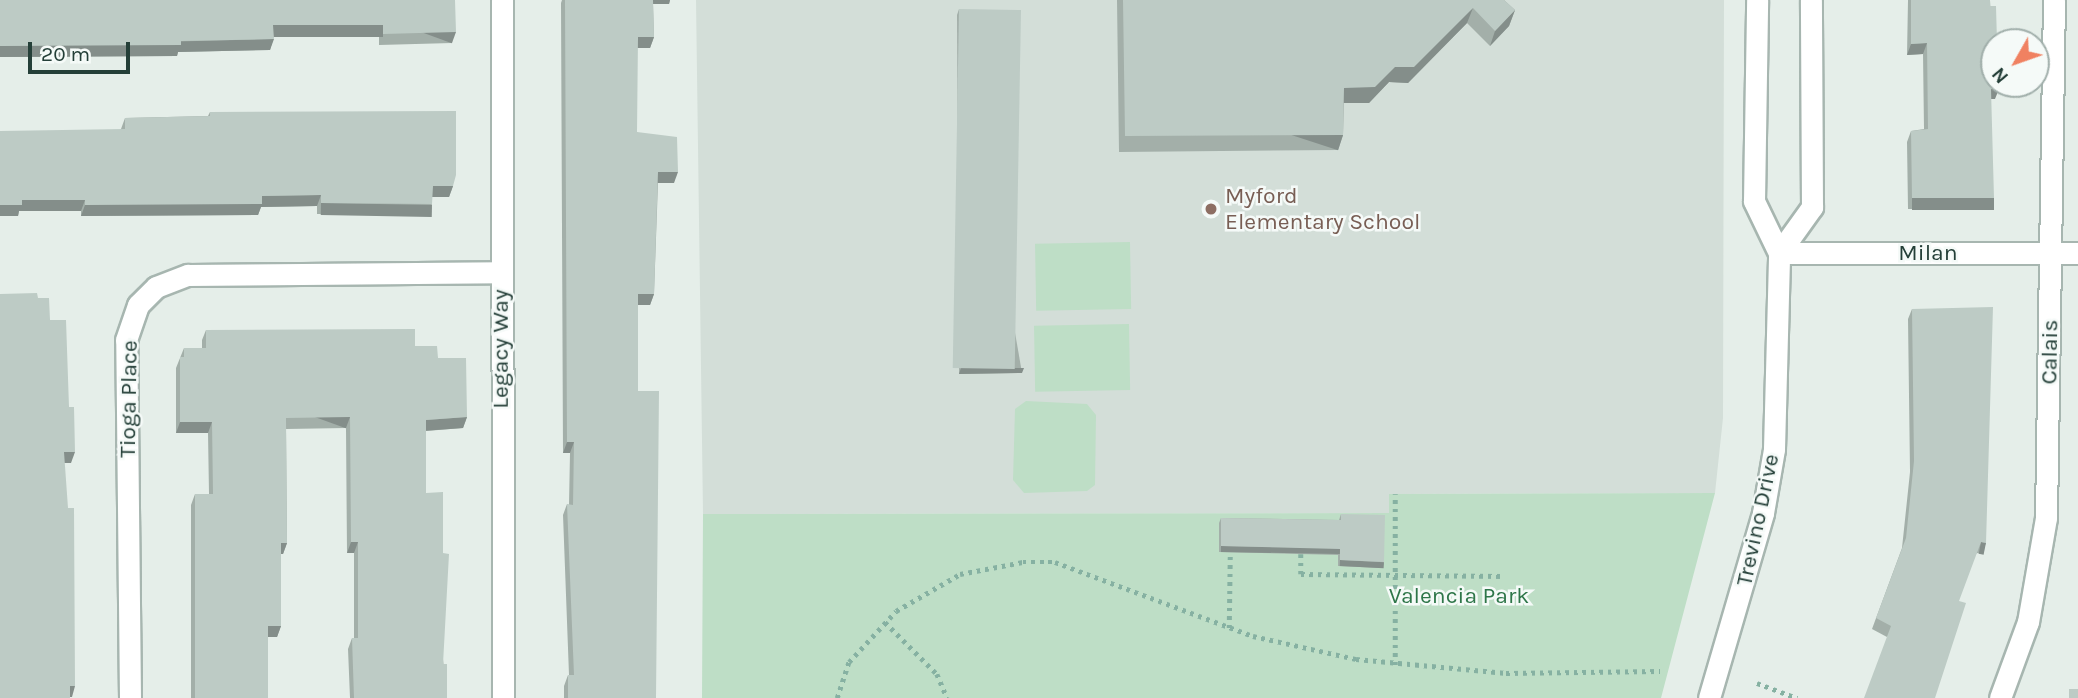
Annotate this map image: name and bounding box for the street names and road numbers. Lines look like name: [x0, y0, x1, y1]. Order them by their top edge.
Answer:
street label: Milan: [1898, 239, 1958, 267]
street label: Legacy Way: [487, 289, 515, 409]
street label: Calais: [2036, 319, 2064, 385]
street label: Tioga Place: [114, 340, 144, 458]
street label: Trevino Drive: [1731, 452, 1785, 588]

